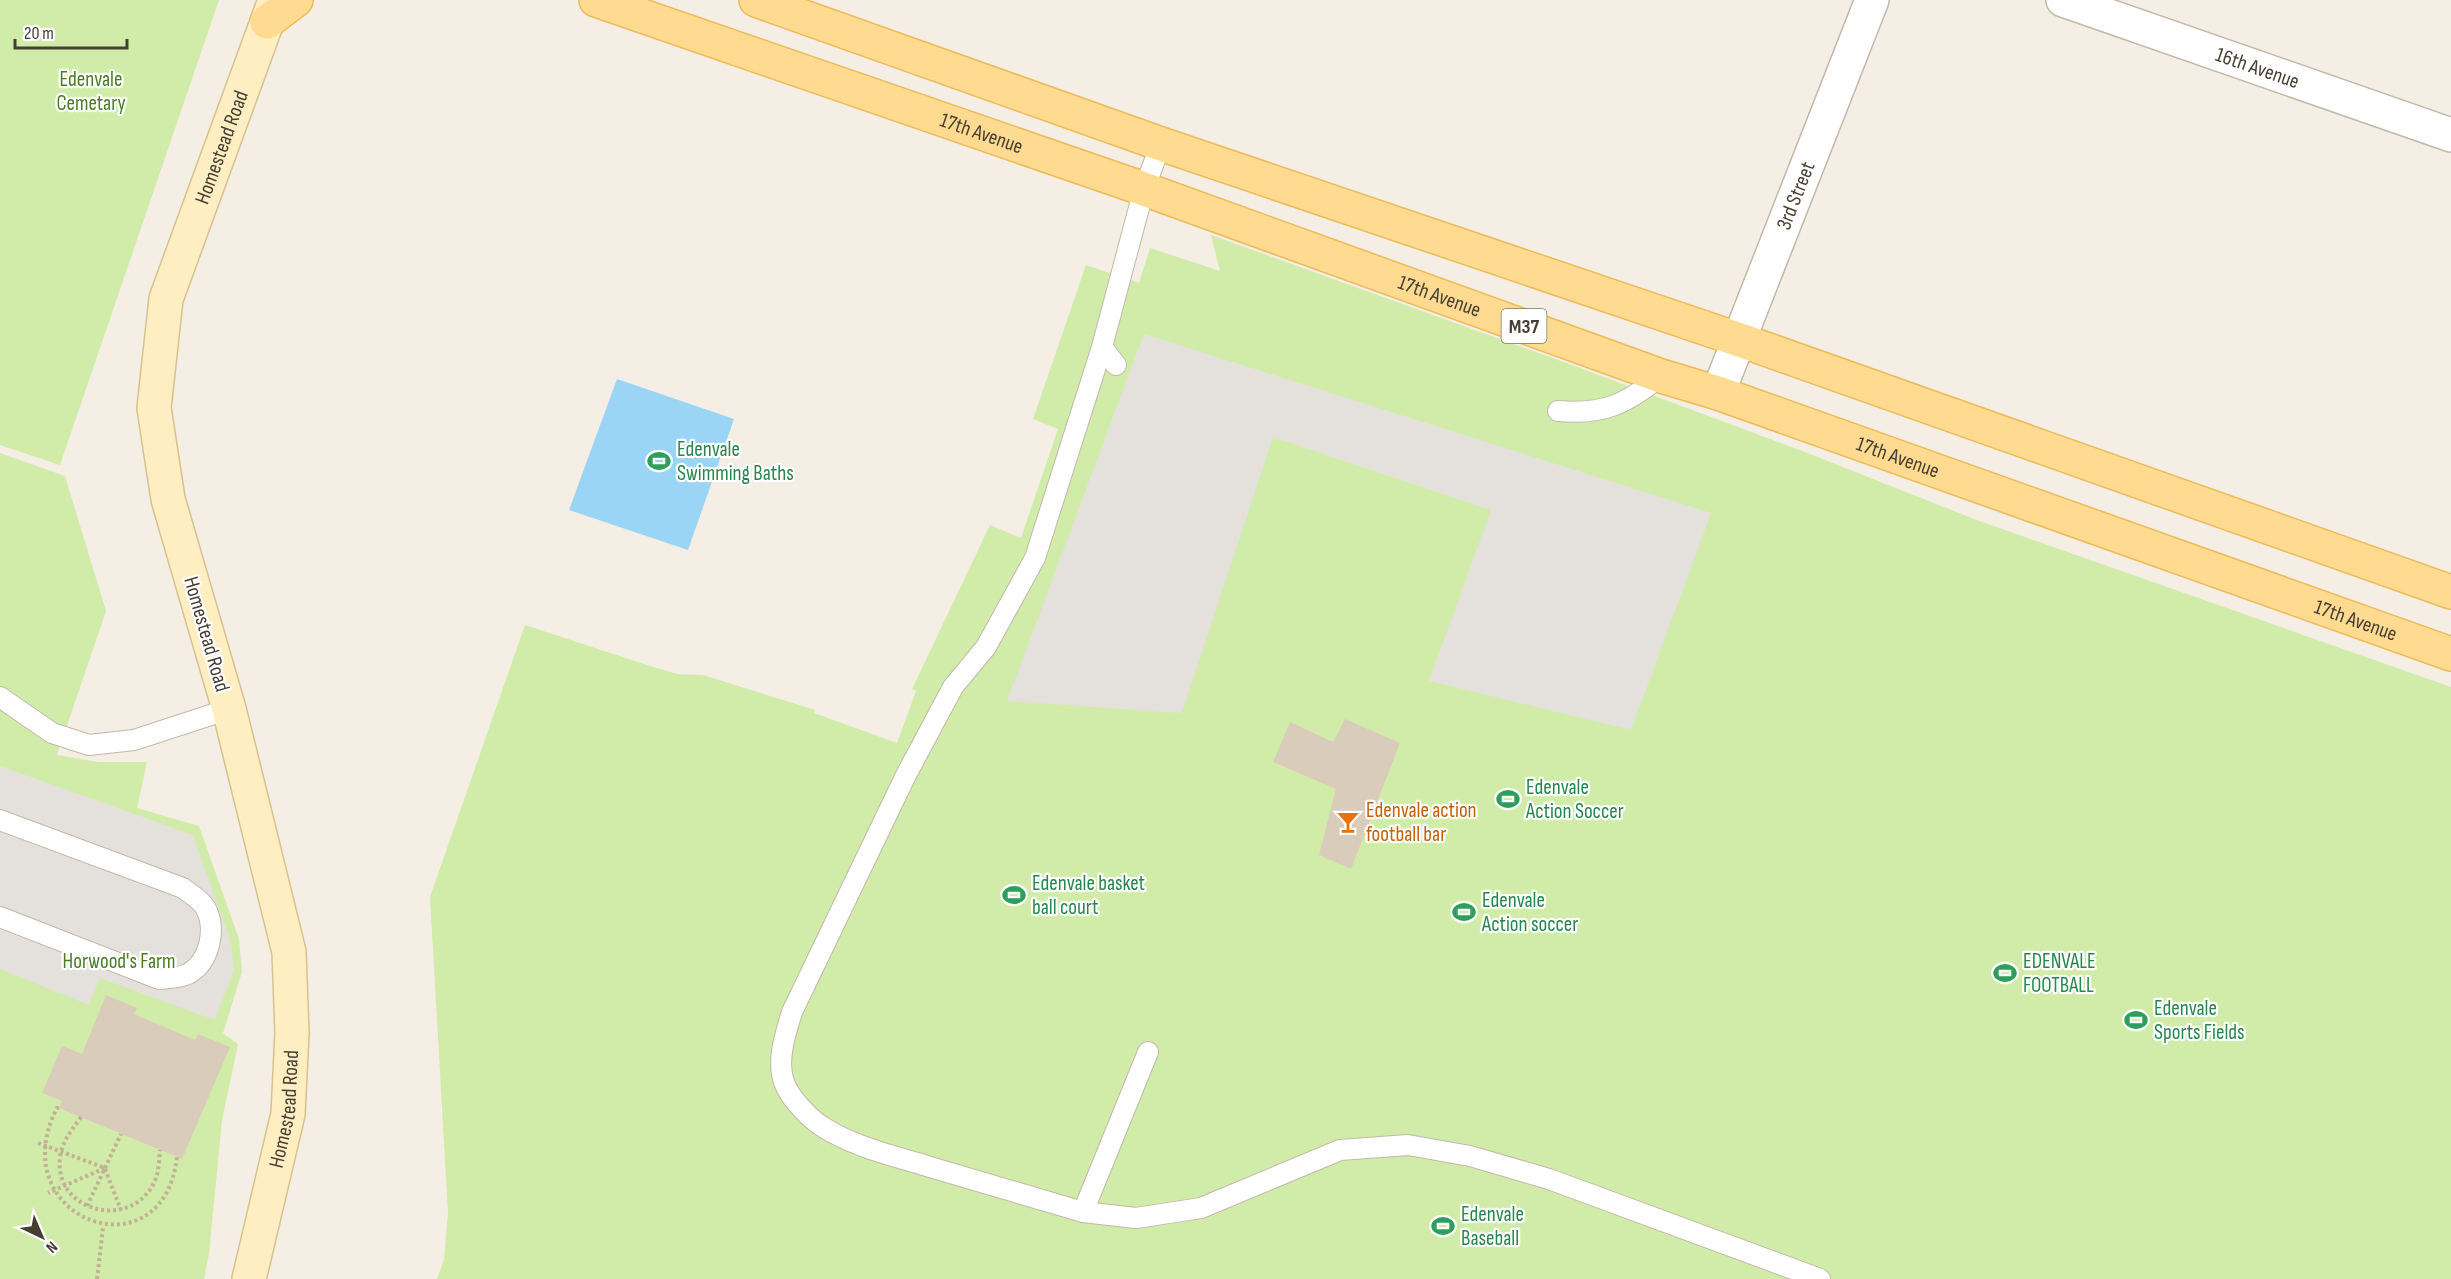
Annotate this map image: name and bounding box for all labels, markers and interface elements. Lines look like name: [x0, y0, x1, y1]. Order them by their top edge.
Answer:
scale bar: [15, 12, 128, 50]
text: 20 m: [24, 23, 54, 44]
street label: 16th Avenue: [2212, 42, 2302, 94]
park label: Edenvale Cemetary: [57, 67, 126, 116]
street label: Homestead Road: [190, 87, 254, 207]
street label: 17th Avenue: [937, 108, 1026, 159]
street label: 3rd Street: [1771, 158, 1820, 233]
street label: 17th Avenue: [1395, 270, 1484, 323]
road number: M37: [1502, 309, 1546, 343]
street label: 17th Avenue: [1853, 431, 1943, 484]
place label: Edenvale Swimming Baths: [677, 437, 794, 486]
sports icon: Edenvale Swimming Baths: [646, 448, 672, 474]
street label: Homestead Road: [178, 574, 235, 695]
street label: 17th Avenue: [2311, 594, 2400, 647]
place label: Edenvale Action Soccer: [1525, 775, 1624, 824]
sports icon: Edenvale Action Soccer: [1495, 786, 1521, 812]
place label: Edenvale action football bar: [1366, 798, 1477, 847]
bar icon: Edenvale action football bar: [1335, 809, 1361, 835]
place label: Edenvale basket ball court: [1032, 871, 1145, 920]
sports icon: Edenvale basket ball court: [1001, 882, 1027, 908]
place label: Edenvale Action soccer: [1481, 888, 1578, 937]
sports icon: Edenvale Action soccer: [1451, 899, 1477, 925]
park label: Horwood's Farm: [63, 949, 175, 974]
place label: EDENVALE FOOTBALL: [2023, 949, 2096, 998]
sports icon: EDENVALE FOOTBALL: [1992, 960, 2018, 986]
place label: Edenvale Sports Fields: [2154, 996, 2245, 1045]
sports icon: Edenvale Sports Fields: [2123, 1007, 2149, 1033]
street label: Homestead Road: [264, 1050, 304, 1170]
place label: Edenvale Baseball: [1461, 1202, 1524, 1251]
north arrow: [12, 1207, 72, 1267]
sports icon: Edenvale Baseball: [1430, 1213, 1456, 1239]
text: N: [42, 1237, 61, 1257]

